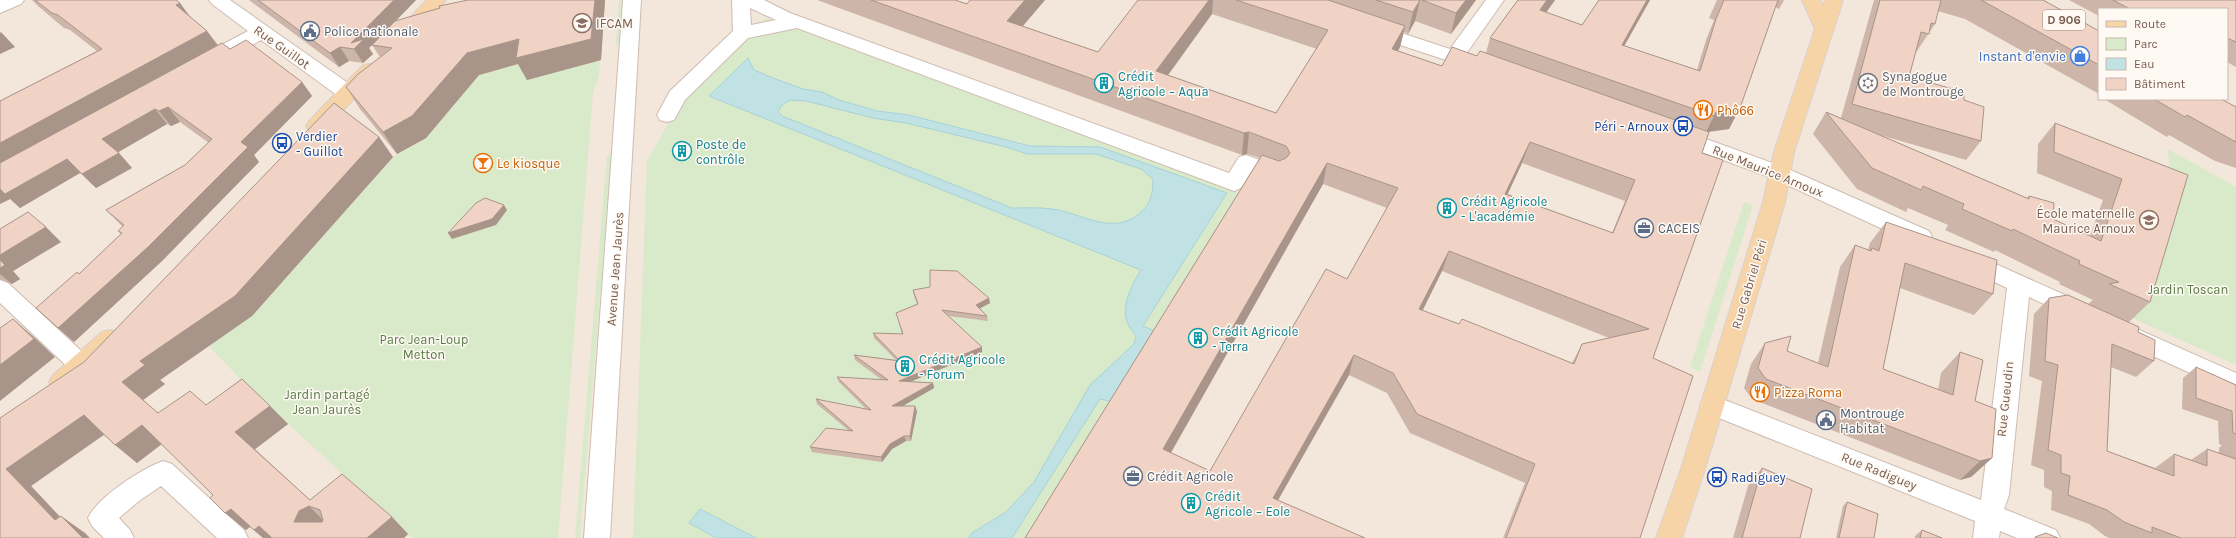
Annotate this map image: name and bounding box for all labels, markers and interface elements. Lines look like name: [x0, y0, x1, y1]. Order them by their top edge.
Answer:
legend: [2098, 8, 2228, 100]
road number: D 906: [2043, 10, 2085, 30]
school or university icon: IFCAM: [571, 12, 593, 34]
place label: IFCAM: [596, 16, 633, 31]
text: Route: [2134, 17, 2166, 31]
public building icon: Police nationale: [299, 20, 321, 42]
street label: Rue Guillot: [251, 22, 313, 72]
place label: Police nationale: [324, 24, 419, 39]
text: Parc: [2134, 37, 2158, 51]
shop icon: Instant d'envie: [2069, 45, 2091, 67]
place label: Instant d'envie: [1979, 49, 2066, 64]
text: Eau: [2134, 57, 2155, 71]
place label: Crédit Agricole − Aqua: [1118, 69, 1209, 100]
place label: Synagogue de Montrouge: [1882, 69, 1964, 99]
building icon: Crédit Agricole − Aqua: [1093, 72, 1115, 94]
synagogue icon: Synagogue de Montrouge: [1857, 72, 1879, 94]
text: Bâtiment: [2134, 77, 2186, 91]
restaurant icon: Phô66: [1692, 99, 1714, 121]
place label: Phô66: [1717, 103, 1754, 118]
bus stop icon: Péri - Arnoux: [1672, 115, 1694, 137]
place label: Péri - Arnoux: [1594, 119, 1669, 134]
place label: Verdier - Guillot: [296, 129, 343, 159]
bus stop icon: Verdier - Guillot: [271, 132, 293, 154]
place label: Poste de contrôle: [696, 137, 746, 167]
building icon: Poste de contrôle: [671, 140, 693, 162]
street label: Rue Maurice Arnoux: [1710, 142, 1826, 200]
bar icon: Le kiosque: [472, 152, 494, 174]
place label: Le kiosque: [497, 156, 560, 172]
place label: Crédit Agricole - L'académie: [1461, 194, 1548, 224]
building icon: Crédit Agricole - L'académie: [1436, 197, 1458, 219]
place label: École maternelle Maurice Arnoux: [2036, 204, 2135, 236]
school or university icon: École maternelle Maurice Arnoux: [2138, 209, 2160, 231]
street label: Avenue Jean Jaurès: [604, 211, 626, 327]
office icon: CACEIS: [1633, 217, 1655, 239]
place label: CACEIS: [1658, 221, 1700, 236]
street label: Rue Gabriel Péri: [1728, 237, 1770, 331]
park label: Jardin Toscan: [2148, 282, 2228, 297]
place label: Crédit Agricole - Terra: [1212, 324, 1299, 354]
building icon: Crédit Agricole - Terra: [1187, 327, 1209, 349]
park label: Parc Jean-Loup Metton: [380, 332, 468, 362]
place label: Crédit Agricole - Forum: [919, 352, 1006, 382]
building icon: Crédit Agricole - Forum: [894, 355, 916, 377]
street label: Rue Gueudin: [1994, 361, 2016, 437]
restaurant icon: Pizza Roma: [1749, 381, 1771, 403]
place label: Pizza Roma: [1774, 385, 1842, 400]
park label: Jardin partagé Jean Jaurès: [284, 387, 370, 417]
place label: Montrouge Habitat: [1840, 406, 1905, 436]
public building icon: Montrouge Habitat: [1815, 409, 1837, 431]
street label: Rue Radiguey: [1839, 449, 1919, 493]
office icon: Crédit Agricole: [1122, 465, 1144, 487]
bus stop icon: Radiguey: [1706, 466, 1728, 488]
place label: Crédit Agricole: [1147, 469, 1234, 484]
place label: Radiguey: [1731, 470, 1786, 485]
place label: Crédit Agricole − Eole: [1205, 489, 1291, 519]
building icon: Crédit Agricole − Eole: [1180, 492, 1202, 514]

